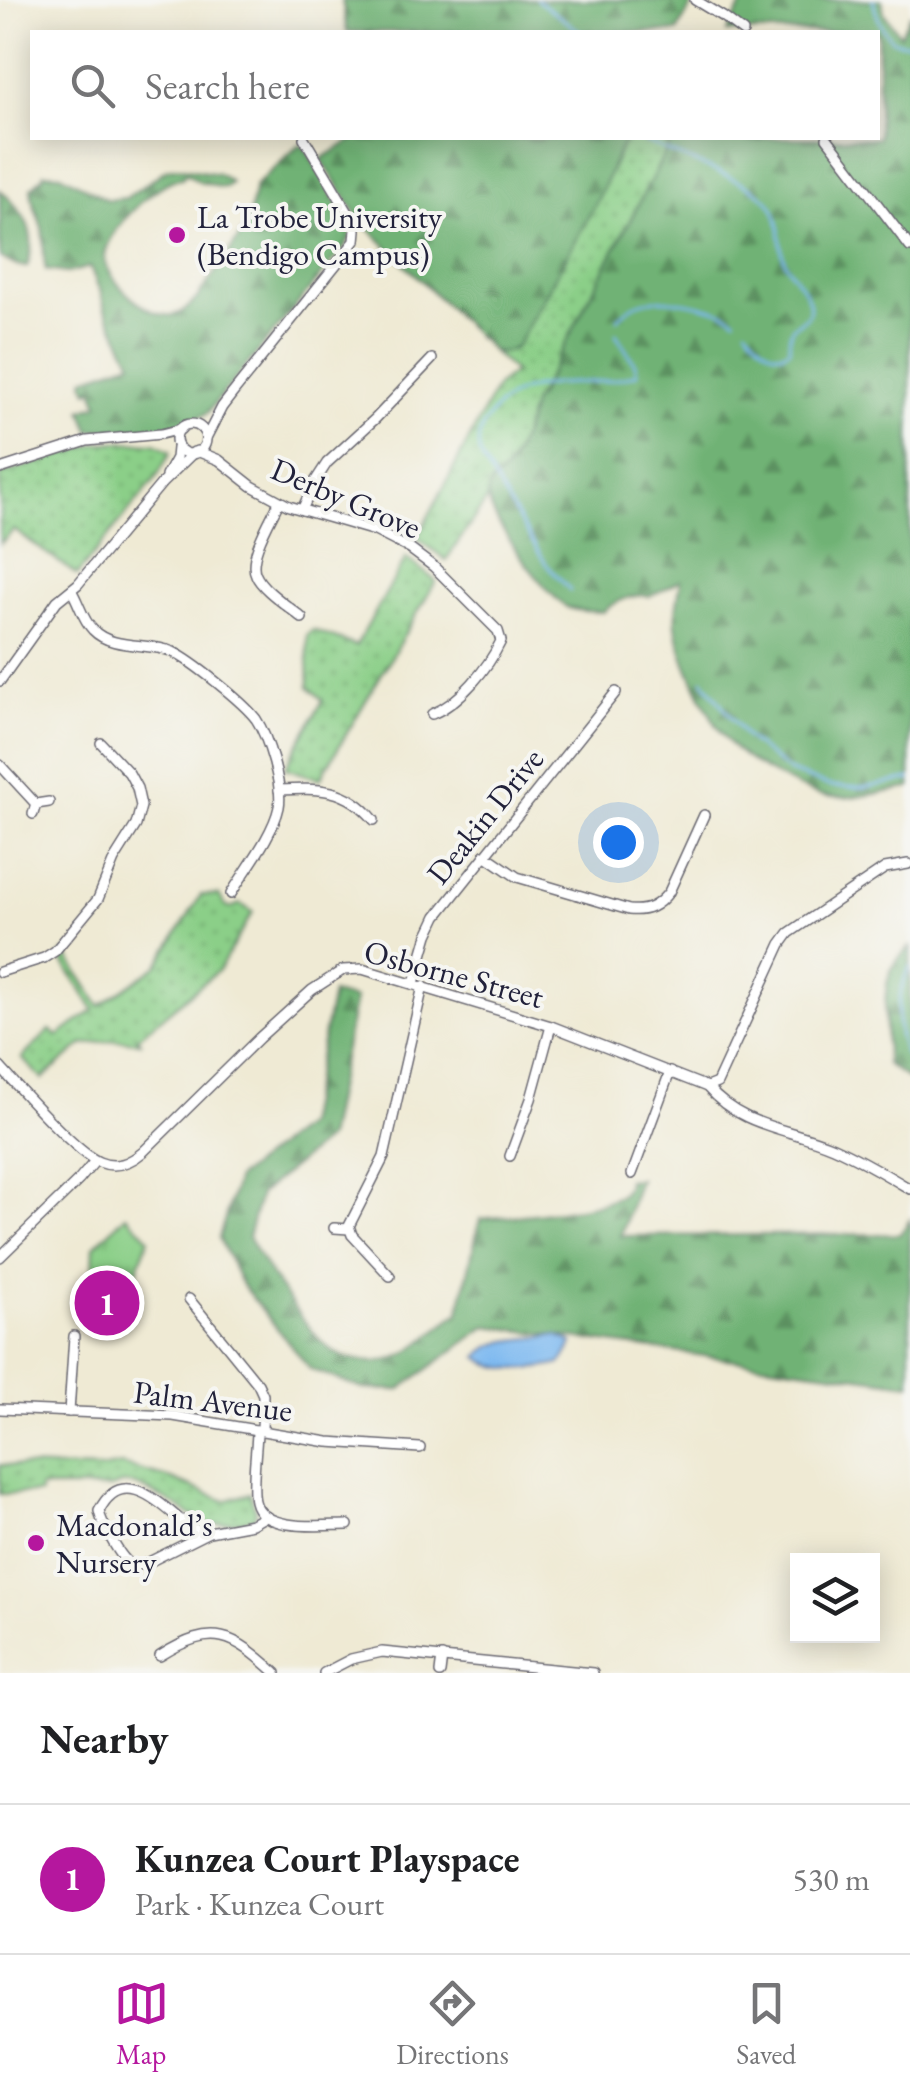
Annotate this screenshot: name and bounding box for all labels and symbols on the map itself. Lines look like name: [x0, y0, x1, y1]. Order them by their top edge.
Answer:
place label: La Trobe University (Bendigo Campus): [197, 196, 443, 275]
marker: La Trobe University (Bendigo Campus): [166, 224, 188, 246]
street label: Derby Grove: [265, 448, 427, 548]
street label: Deakin Drive: [417, 739, 553, 893]
your location: [593, 817, 644, 868]
street label: Osborne Street: [360, 930, 548, 1018]
pin: 1: [74, 1266, 140, 1340]
street label: Palm Avenue: [131, 1370, 295, 1432]
place label: Macdonald’s Nursery: [56, 1504, 213, 1583]
marker: Macdonald’s Nursery: [25, 1532, 47, 1554]

